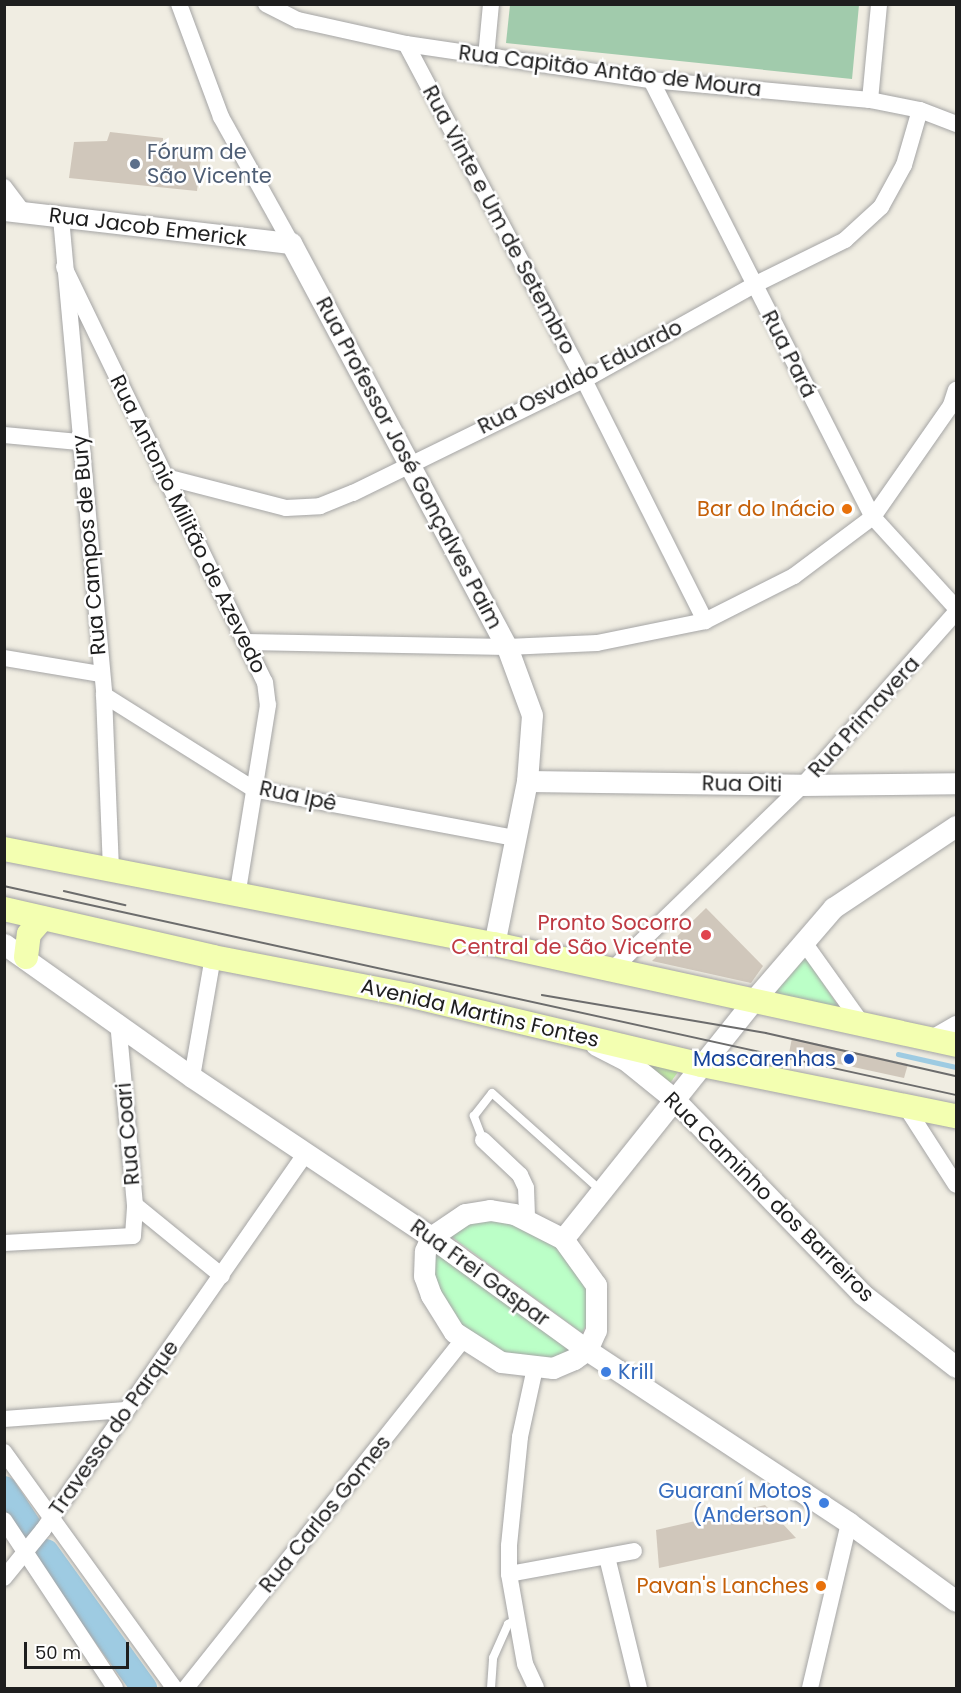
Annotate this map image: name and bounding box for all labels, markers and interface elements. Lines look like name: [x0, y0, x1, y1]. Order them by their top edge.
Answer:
street label: Rua Capitão Antão de Moura: [457, 40, 763, 102]
street label: Rua Vinte e Um de Setembro: [417, 81, 581, 359]
place label: Fórum de São Vicente: [147, 139, 272, 189]
marker: Fórum de São Vicente: [128, 157, 142, 171]
street label: Rua Jacob Emerick: [48, 202, 248, 252]
street label: Rua Professor José Gonçalves Paim: [311, 293, 507, 633]
street label: Rua Pará: [756, 306, 822, 402]
street label: Rua Osvaldo Eduardo: [474, 314, 686, 440]
street label: Rua Antonio Militão de Azevedo: [105, 371, 271, 677]
street label: Rua Campos de Bury: [67, 434, 111, 656]
place label: Bar do Inácio: [697, 496, 835, 522]
marker: Bar do Inácio: [840, 502, 854, 516]
street label: Rua Primavera: [803, 651, 925, 783]
street label: Rua Oiti: [702, 771, 782, 797]
street label: Rua Ipê: [257, 776, 339, 816]
place label: Pronto Socorro Central de São Vicente: [451, 910, 692, 960]
marker: Pronto Socorro Central de São Vicente: [697, 926, 715, 944]
street label: Avenida Martins Fontes: [358, 973, 602, 1053]
place label: Mascarenhas: [693, 1046, 836, 1072]
marker: Mascarenhas: [840, 1050, 858, 1068]
street label: Rua Coari: [111, 1082, 145, 1186]
street label: Rua Caminho dos Barreiros: [659, 1087, 879, 1307]
street label: Rua Frei Gaspar: [405, 1214, 555, 1332]
street label: Travessa do Parque: [44, 1336, 184, 1520]
place label: Krill: [618, 1359, 654, 1385]
marker: Krill: [599, 1365, 613, 1379]
street label: Rua Carlos Gomes: [254, 1430, 396, 1598]
place label: Guaraní Motos (Anderson): [658, 1478, 812, 1528]
marker: Guaraní Motos (Anderson): [817, 1496, 831, 1510]
place label: Pavan's Lanches: [636, 1573, 809, 1599]
marker: Pavan's Lanches: [814, 1579, 828, 1593]
scale bar: [27, 1630, 132, 1668]
text: 50 m: [35, 1640, 81, 1665]

